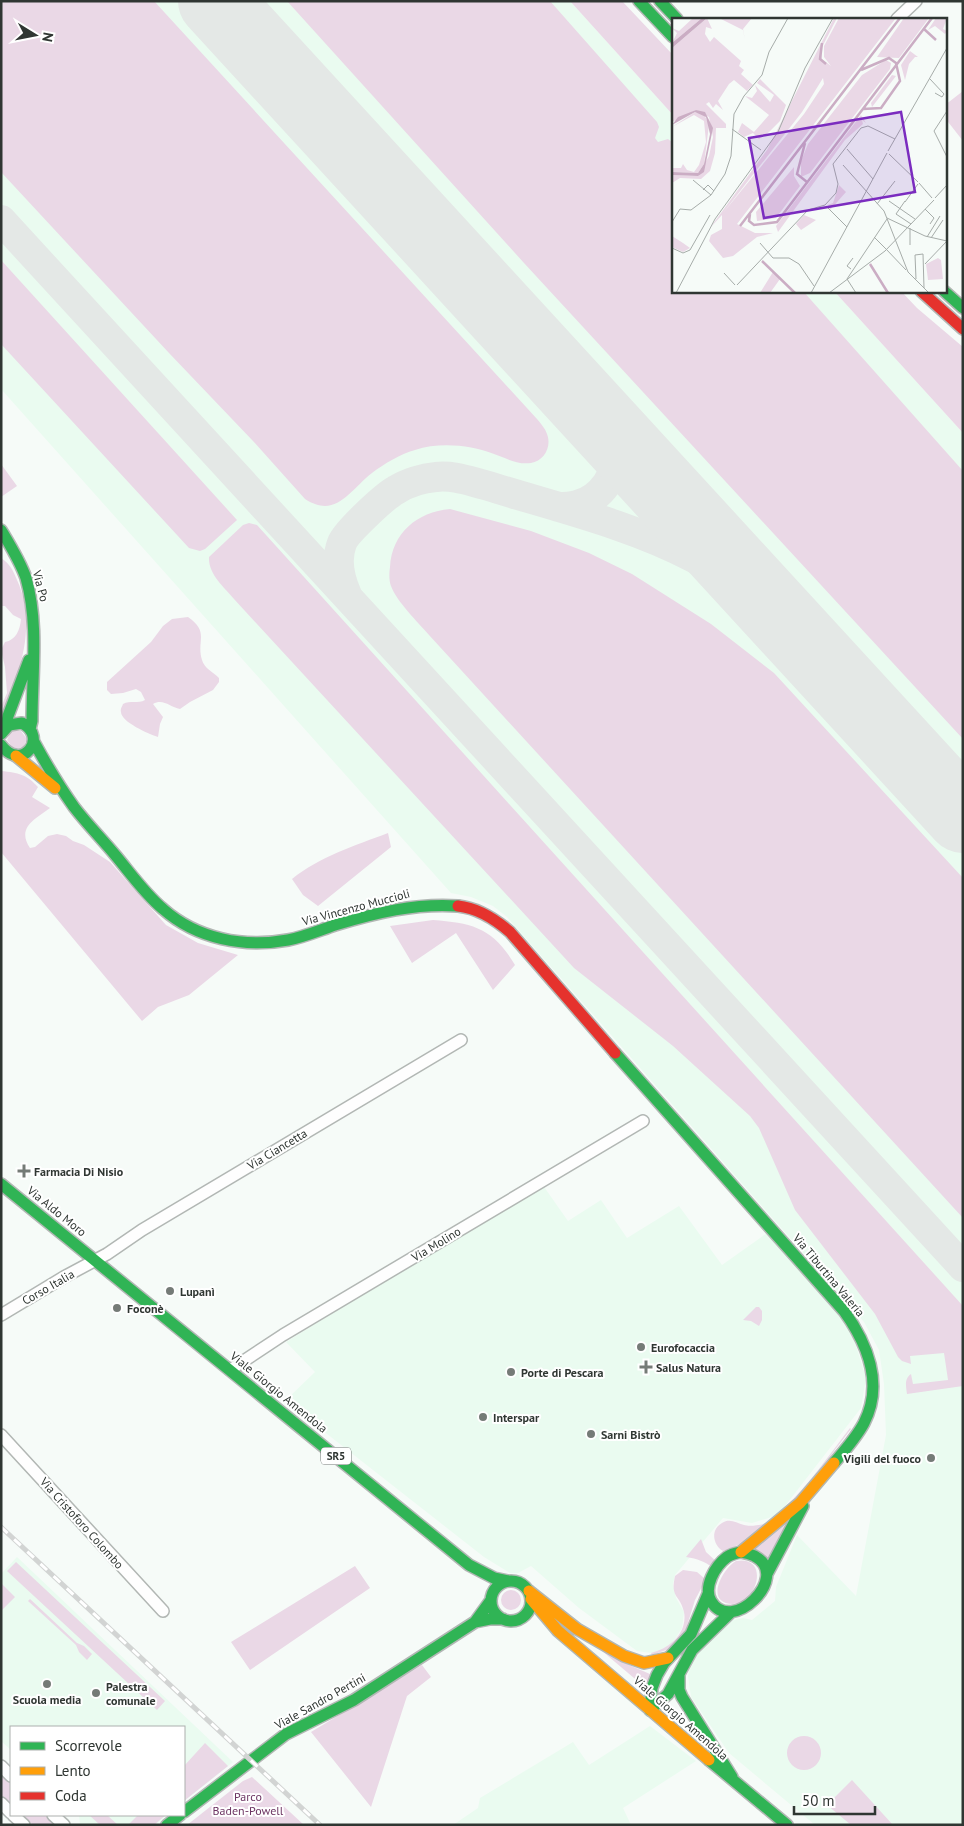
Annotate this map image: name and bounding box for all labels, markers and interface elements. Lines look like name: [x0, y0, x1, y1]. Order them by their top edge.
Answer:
north arrow: [10, 10, 60, 60]
inset map: [672, 18, 946, 292]
text: N: [38, 31, 57, 43]
street label: Via Po: [29, 568, 52, 603]
street label: Via Vincenzo Muccioli: [300, 885, 412, 929]
street label: Via Ciancetta: [244, 1125, 310, 1173]
place label: Farmacia Di Nisio: [34, 1164, 124, 1179]
marker: Farmacia Di Nisio: [18, 1165, 30, 1177]
street label: Via Aldo Moro: [24, 1182, 90, 1239]
street label: Via Molino: [408, 1223, 463, 1265]
street label: Via Tiburtina Valeria: [789, 1230, 868, 1320]
street label: Corso Italia: [19, 1266, 77, 1308]
place label: Lupanì: [180, 1284, 215, 1299]
marker: Lupanì: [164, 1285, 176, 1297]
place label: Foconè: [127, 1301, 164, 1316]
marker: Foconè: [111, 1302, 123, 1314]
place label: Eurofocaccia: [651, 1340, 715, 1355]
marker: Eurofocaccia: [635, 1341, 647, 1353]
street label: Viale Giorgio Amendola: [227, 1348, 331, 1436]
place label: Salus Natura: [656, 1360, 721, 1375]
marker: Salus Natura: [640, 1361, 652, 1373]
place label: Porte di Pescara: [521, 1365, 603, 1380]
marker: Porte di Pescara: [505, 1366, 517, 1378]
place label: Interspar: [493, 1410, 540, 1425]
marker: Interspar: [477, 1411, 489, 1423]
place label: Sarni Bistrò: [601, 1427, 661, 1442]
marker: Sarni Bistrò: [585, 1428, 597, 1440]
road number: SR5: [321, 1448, 351, 1464]
place label: Vigili del fuoco: [843, 1451, 922, 1466]
marker: Vigili del fuoco: [925, 1452, 937, 1464]
street label: Via Cristoforo Colombo: [36, 1473, 127, 1572]
street label: Viale Sandro Pertini: [271, 1670, 368, 1733]
street label: Viale Giorgio Amendola: [630, 1672, 731, 1763]
marker: Scuola media: [41, 1678, 53, 1690]
place label: Palestra comunale: [106, 1679, 156, 1708]
marker: Palestra comunale: [90, 1687, 102, 1699]
place label: Scuola media: [13, 1692, 81, 1707]
legend: [10, 1726, 185, 1816]
text: Scorrevole: [55, 1736, 122, 1755]
text: Lento: [55, 1761, 91, 1780]
scale bar: [794, 1784, 875, 1816]
text: Coda: [55, 1786, 87, 1805]
park label: Parco Baden-Powell: [213, 1789, 284, 1818]
text: 50 m: [802, 1791, 835, 1810]

